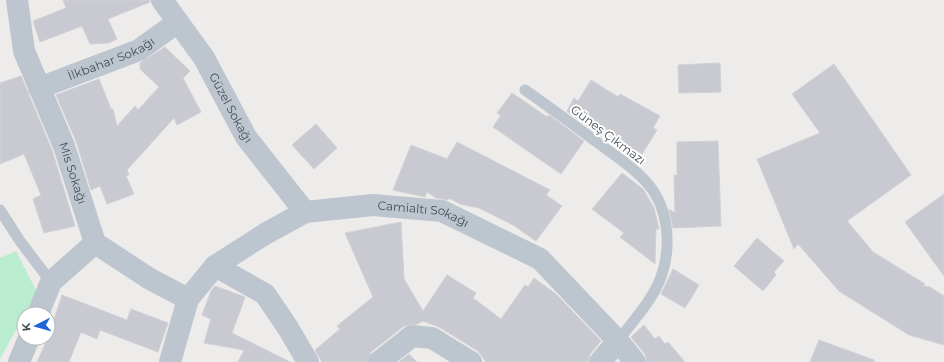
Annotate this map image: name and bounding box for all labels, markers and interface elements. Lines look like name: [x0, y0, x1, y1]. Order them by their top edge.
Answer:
street label: İlkbahar Sokağı: [66, 33, 157, 83]
street label: Güzel Sokağı: [206, 70, 256, 146]
street label: Güneş Çıkmazı: [568, 102, 649, 168]
street label: Mis Sokağı: [56, 140, 90, 206]
street label: Camialtı Sokağı: [377, 197, 472, 230]
north arrow: [16, 306, 56, 346]
text: K: [19, 321, 33, 332]

